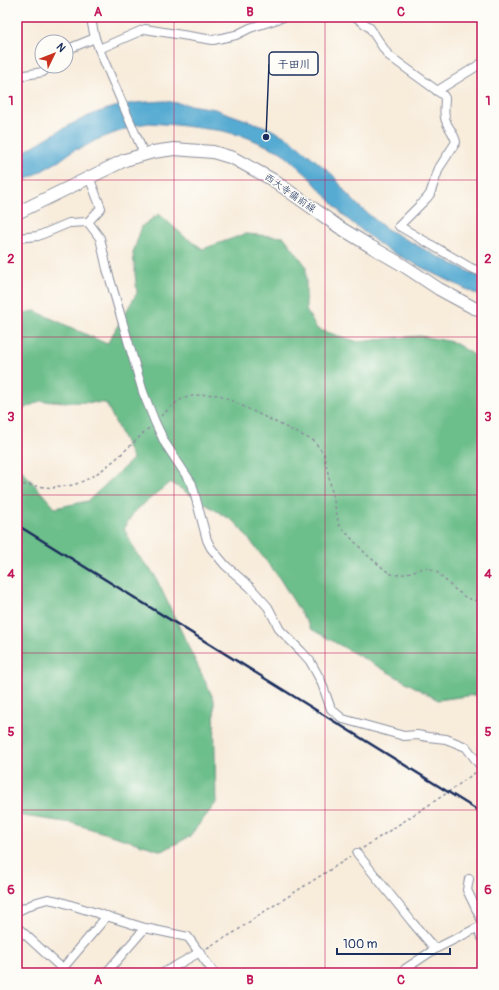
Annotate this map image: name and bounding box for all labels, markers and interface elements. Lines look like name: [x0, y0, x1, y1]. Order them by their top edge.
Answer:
text: A: [94, 4, 103, 20]
text: B: [246, 4, 254, 20]
text: C: [397, 4, 405, 20]
north arrow: [34, 34, 74, 74]
text: N: [54, 40, 69, 55]
callout: 干田川: [269, 52, 318, 75]
text: 干田川: [278, 58, 311, 71]
text: 1: [8, 93, 14, 109]
text: 1: [485, 93, 491, 109]
street label: 西大寺備前線: [262, 171, 318, 215]
text: 2: [7, 251, 15, 267]
text: 2: [484, 251, 492, 267]
text: 3: [7, 409, 15, 425]
text: 3: [484, 409, 492, 425]
text: 4: [7, 566, 15, 582]
text: 4: [484, 566, 492, 582]
text: 5: [7, 724, 15, 740]
text: 5: [484, 724, 492, 740]
text: 6: [7, 882, 15, 898]
text: 6: [484, 882, 492, 898]
scale bar: [337, 930, 450, 956]
text: 100 m: [343, 937, 378, 952]
text: A: [94, 972, 103, 988]
text: B: [246, 972, 254, 988]
text: C: [397, 972, 405, 988]

